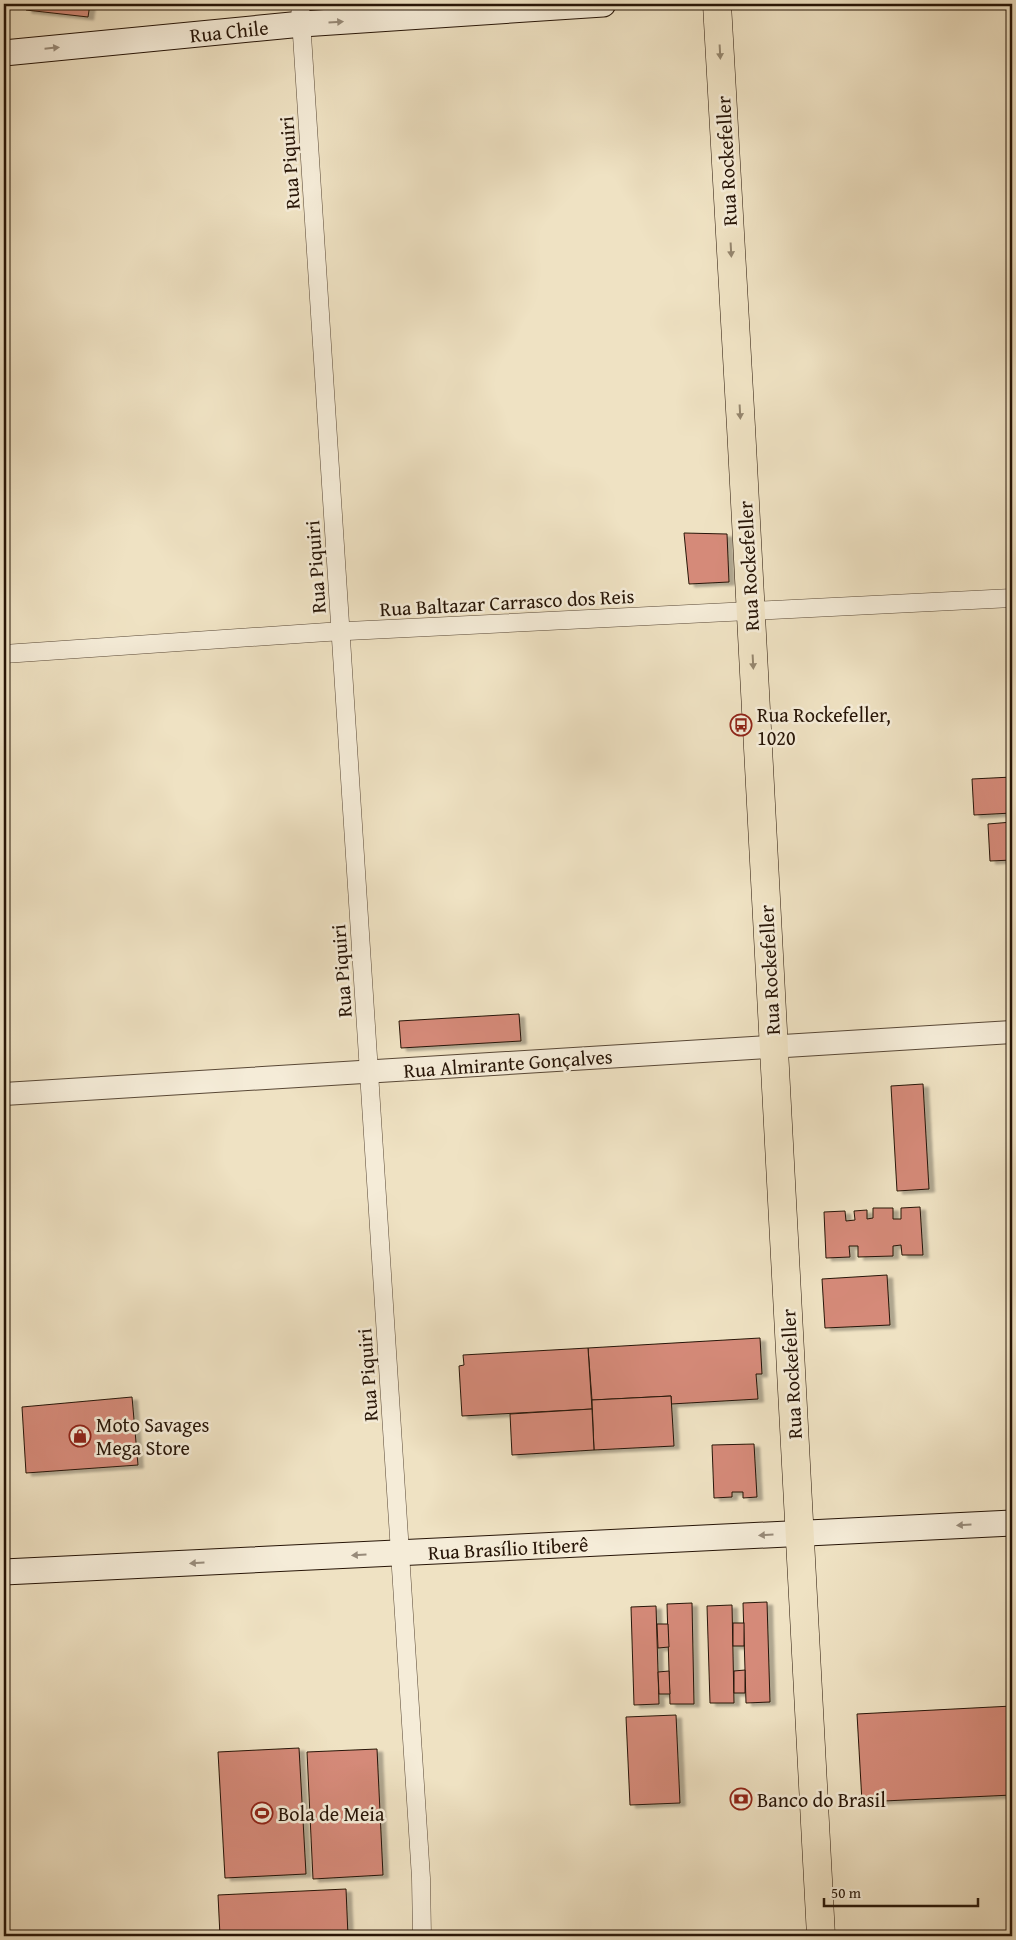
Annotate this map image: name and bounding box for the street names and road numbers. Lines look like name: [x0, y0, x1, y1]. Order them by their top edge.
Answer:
street label: Rua Chile: [188, 12, 270, 50]
street label: Rua Rockefeller: [708, 95, 744, 227]
street label: Rua Piquiri: [271, 115, 307, 211]
street label: Rua Rockefeller: [730, 500, 766, 632]
street label: Rua Piquiri: [297, 519, 333, 615]
street label: Rua Baltazar Carrasco dos Reis: [379, 581, 635, 623]
street label: Rua Rockefeller: [751, 904, 787, 1036]
street label: Rua Piquiri: [323, 923, 359, 1019]
street label: Rua Almirante Gonçalves: [403, 1041, 614, 1085]
street label: Rua Rockefeller: [773, 1308, 809, 1440]
street label: Rua Piquiri: [349, 1327, 385, 1423]
street label: Rua Brasílio Itiberê: [427, 1529, 589, 1567]

